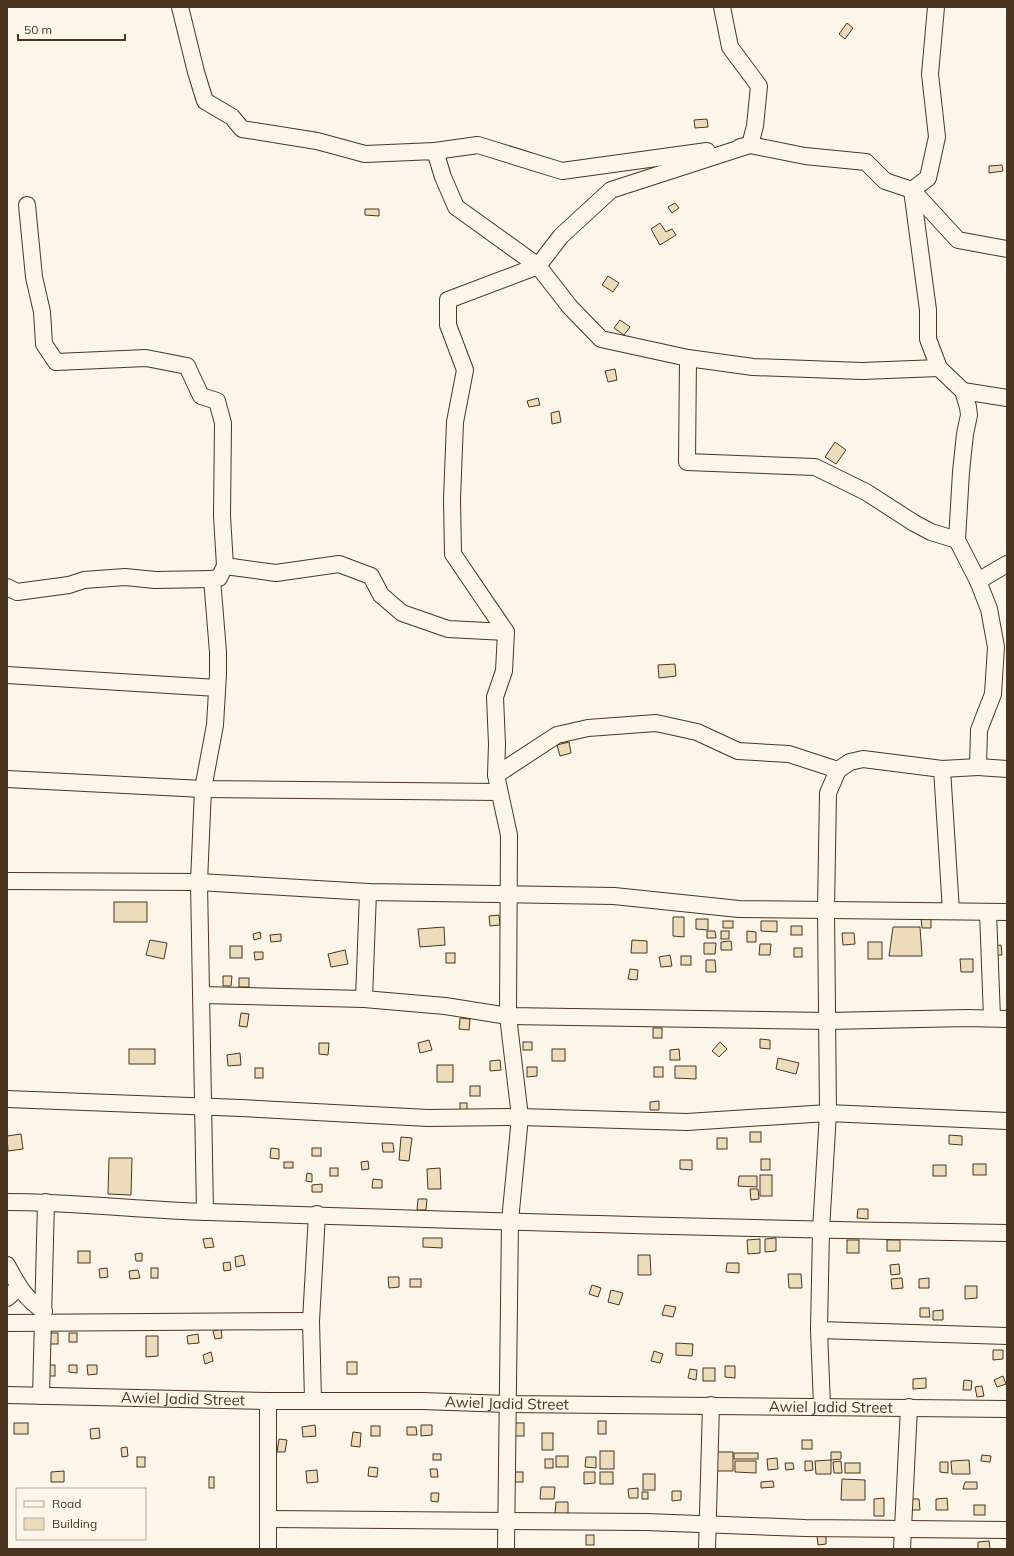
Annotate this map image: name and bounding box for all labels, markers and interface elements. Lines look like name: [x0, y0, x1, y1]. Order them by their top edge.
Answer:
scale bar: [18, 16, 125, 42]
text: 50 m: [24, 22, 52, 37]
street label: Awiel Jadid Street: [121, 1388, 245, 1409]
street label: Awiel Jadid Street: [445, 1392, 569, 1414]
street label: Awiel Jadid Street: [769, 1397, 893, 1417]
legend: [16, 1488, 146, 1540]
text: Road: [52, 1496, 81, 1511]
text: Building: [52, 1516, 97, 1531]

